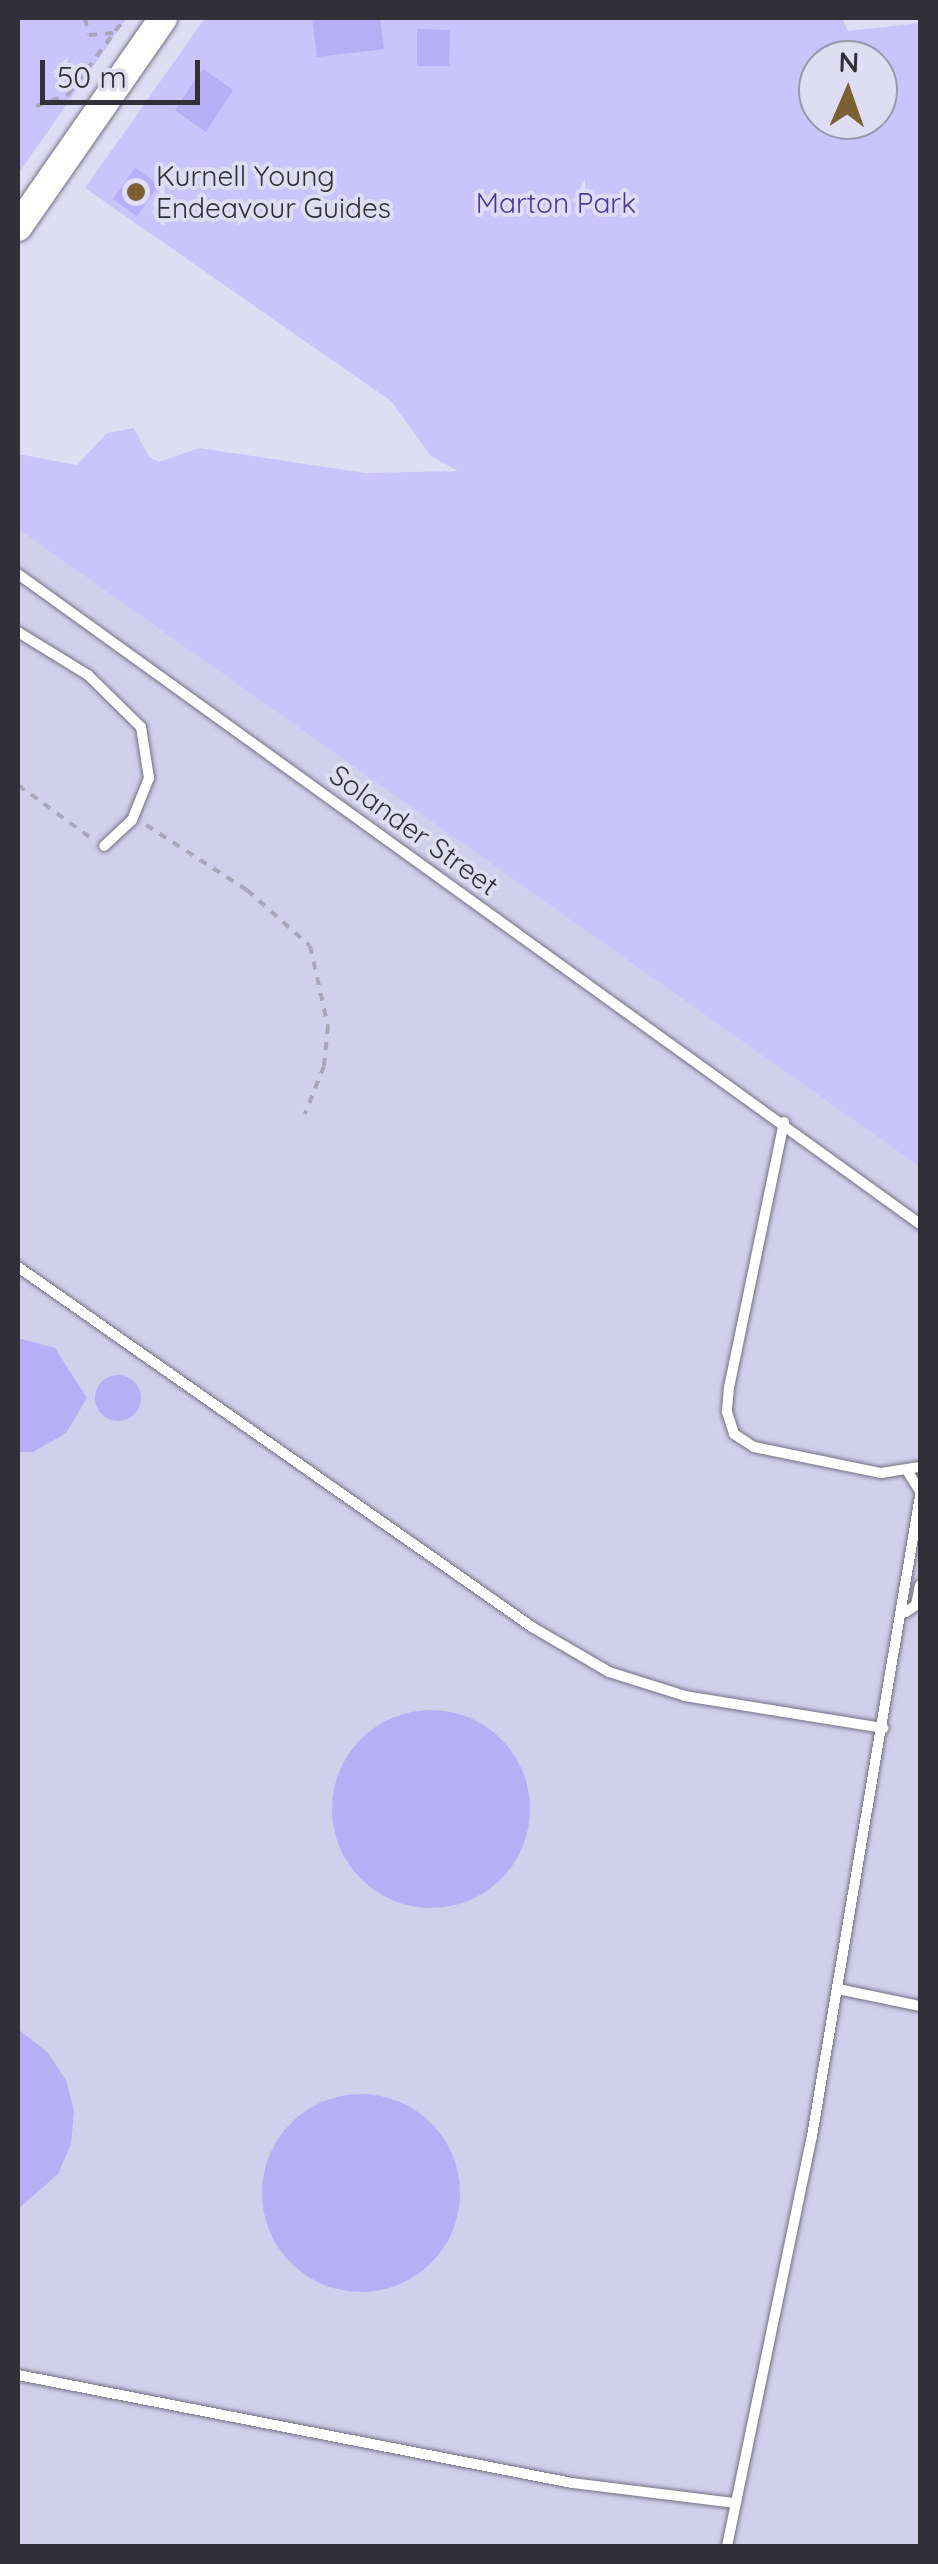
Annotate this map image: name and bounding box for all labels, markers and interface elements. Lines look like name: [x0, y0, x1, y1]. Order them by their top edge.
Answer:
scale bar: [45, 40, 205, 102]
north arrow: [798, 40, 898, 140]
text: N: [838, 44, 860, 79]
text: 50 m: [57, 58, 127, 96]
place label: Kurnell Young Endeavour Guides: [156, 159, 391, 225]
marker: Kurnell Young Endeavour Guides: [125, 181, 147, 203]
park label: Marton Park: [476, 186, 636, 220]
street label: Solander Street: [323, 758, 505, 902]

